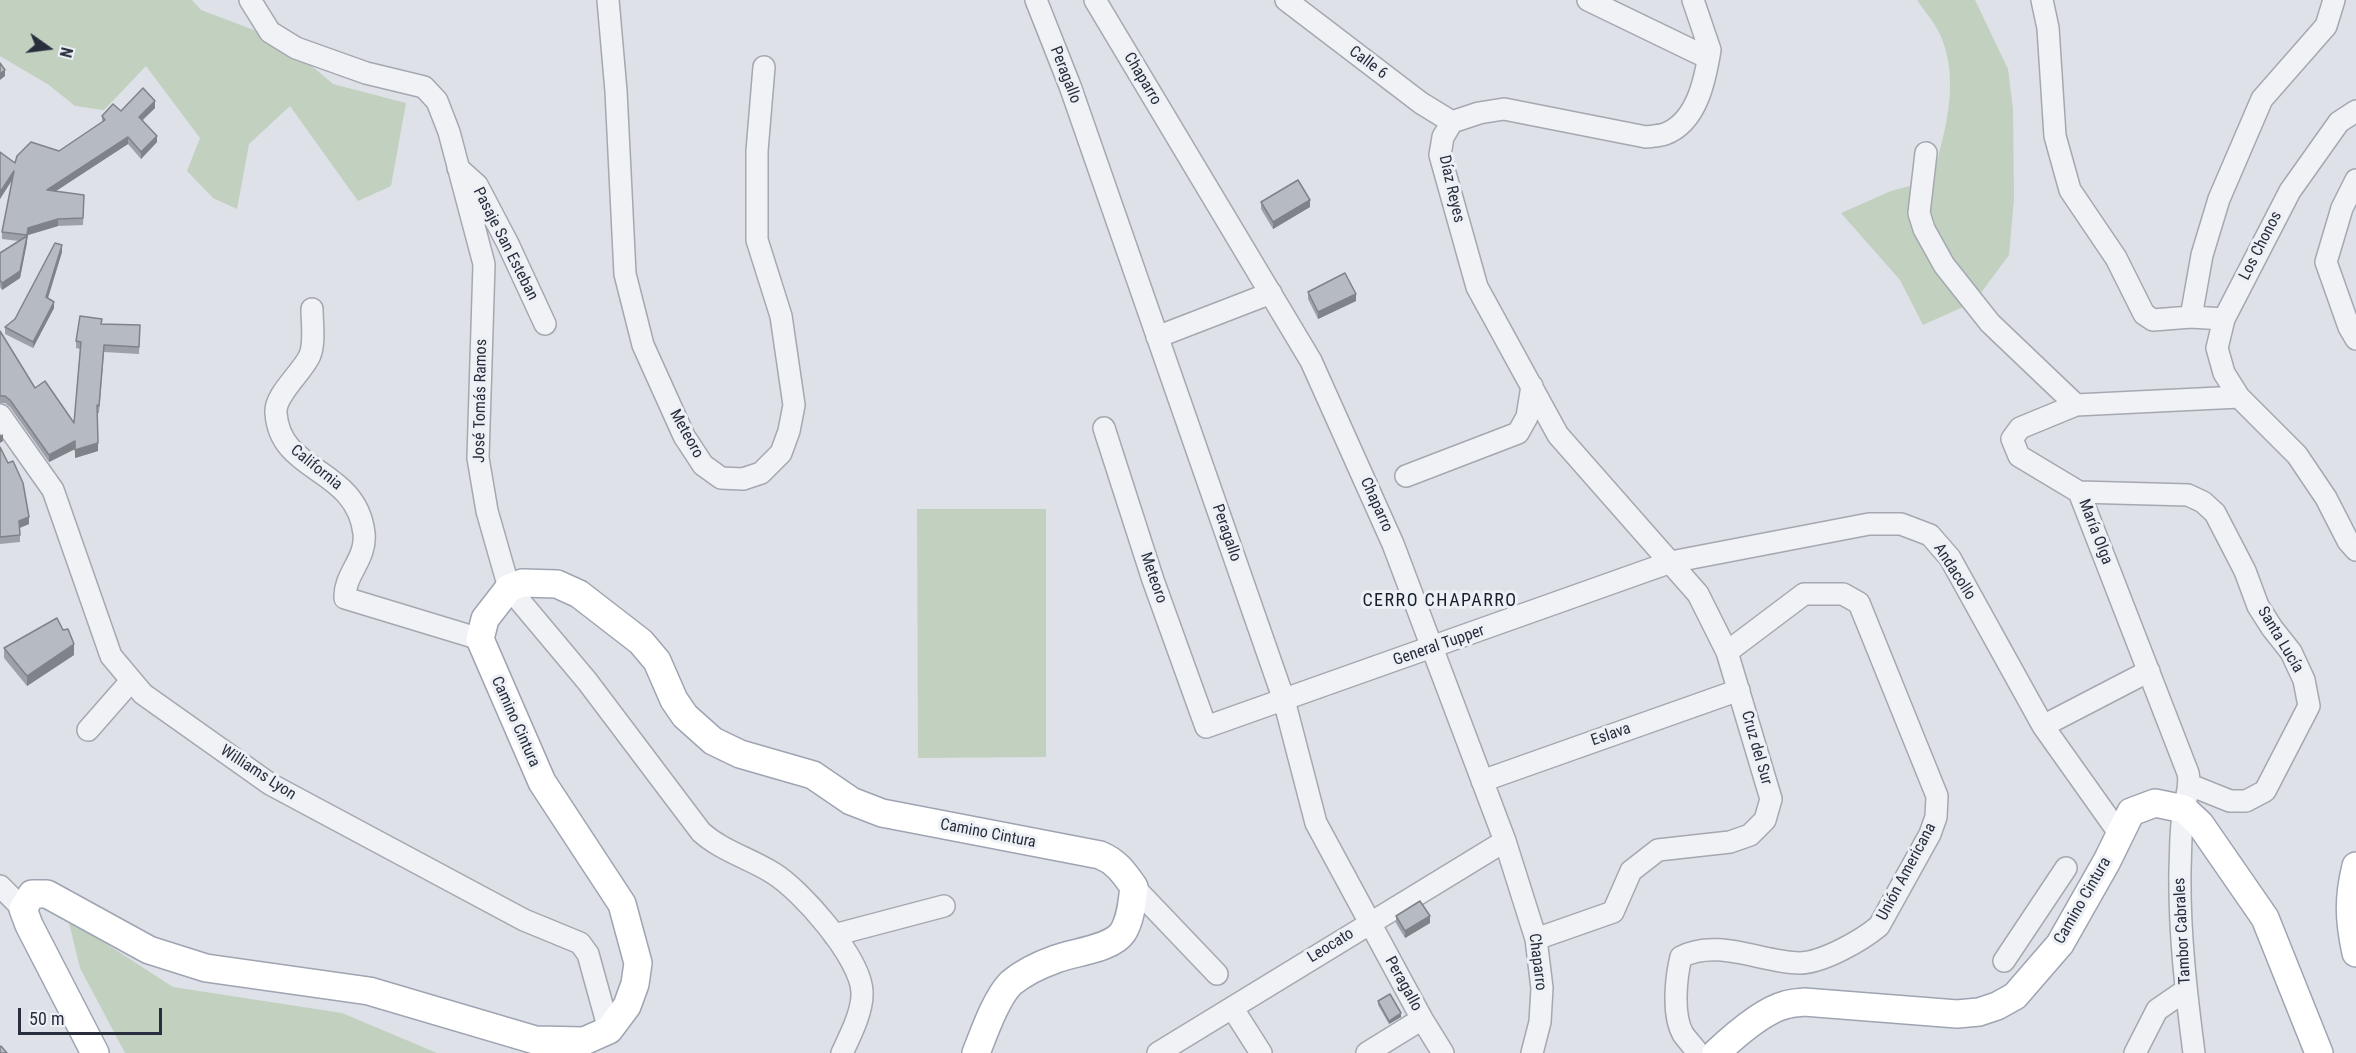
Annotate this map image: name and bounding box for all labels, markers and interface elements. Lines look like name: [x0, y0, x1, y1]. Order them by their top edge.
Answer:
north arrow: [18, 18, 78, 78]
street label: Calle 6: [1345, 42, 1391, 84]
street label: Peragallo: [1045, 44, 1085, 106]
text: N: [56, 45, 76, 60]
street label: Chaparro: [1119, 49, 1165, 109]
street label: Díaz Reyes: [1434, 153, 1468, 225]
street label: Pasaje San Esteban: [468, 184, 542, 304]
street label: Los Chonos: [2236, 208, 2286, 284]
street label: José Tomás Ramos: [470, 339, 492, 463]
street label: Meteoro: [665, 406, 707, 462]
street label: California: [286, 441, 346, 495]
street label: Chaparro: [1356, 475, 1396, 535]
street label: María Olga: [2074, 497, 2116, 567]
street label: Peragallo: [1207, 502, 1245, 564]
street label: Andacollo: [1929, 540, 1979, 604]
street label: Meteoro: [1135, 550, 1171, 606]
district label: CERRO CHAPARRO: [1362, 590, 1518, 612]
street label: Santa Lucía: [2253, 604, 2307, 676]
street label: General Tupper: [1391, 621, 1487, 671]
street label: Camino Cintura: [486, 674, 544, 770]
street label: Cruz del Sur: [1736, 709, 1776, 787]
street label: Eslava: [1589, 719, 1633, 751]
street label: Williams Lyon: [217, 741, 299, 805]
street label: Camino Cintura: [939, 815, 1037, 853]
street label: Unión Americana: [1873, 820, 1941, 924]
street label: Camino Cintura: [2050, 854, 2116, 948]
street label: Tambor Cabrales: [2171, 877, 2195, 985]
street label: Leocato: [1304, 924, 1358, 968]
street label: Chaparro: [1524, 932, 1550, 992]
street label: Peragallo: [1380, 953, 1426, 1015]
scale bar: [21, 996, 165, 1034]
text: 50 m: [29, 1008, 64, 1029]

